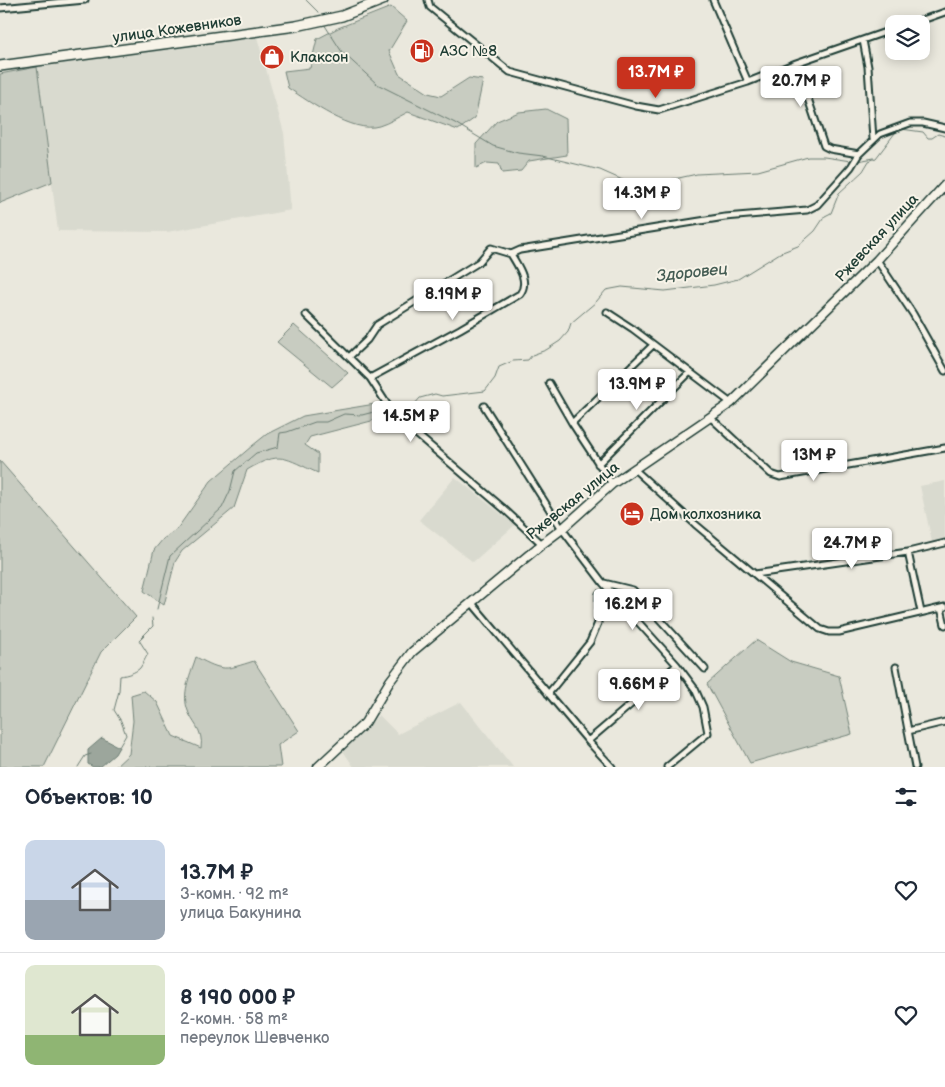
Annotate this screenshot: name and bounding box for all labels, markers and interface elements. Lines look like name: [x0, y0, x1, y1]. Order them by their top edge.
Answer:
street label: улица Кожевников: [111, 11, 243, 47]
map controls: [885, 15, 930, 60]
button: layers: [885, 15, 930, 60]
fuel station icon: АЗС №8: [409, 38, 435, 64]
place label: АЗС №8: [439, 42, 497, 61]
shop icon: Клаксон: [259, 44, 285, 70]
place label: Клаксон: [290, 48, 348, 67]
pin: 13.7M ₽: [610, 56, 702, 99]
text: 13.7M ₽: [628, 63, 684, 82]
pin: 20.7M ₽: [755, 66, 847, 108]
text: 20.7M ₽: [771, 72, 831, 91]
pin: 14.3M ₽: [596, 178, 688, 220]
text: 14.3M ₽: [614, 184, 670, 203]
street label: Ржевская улица: [831, 190, 923, 286]
water label: Здоровец: [655, 260, 729, 286]
pin: 8.19M ₽: [407, 278, 499, 321]
text: 8.19M ₽: [425, 285, 481, 304]
pin: 13.9M ₽: [591, 368, 683, 411]
text: 13.9M ₽: [609, 375, 665, 394]
pin: 14.5M ₽: [365, 400, 457, 443]
text: 14.5M ₽: [383, 407, 439, 426]
pin: 13M ₽: [779, 440, 849, 482]
text: 13M ₽: [792, 446, 836, 465]
street label: Ржевская улица: [523, 458, 623, 544]
hotel icon: Дом колхозника: [619, 501, 645, 527]
place label: Дом колхозника: [650, 505, 761, 524]
pin: 24.7M ₽: [806, 528, 898, 570]
text: 24.7M ₽: [823, 534, 881, 553]
pin: 16.2M ₽: [587, 588, 679, 631]
text: 16.2M ₽: [605, 595, 661, 614]
pin: 9.66M ₽: [593, 668, 685, 711]
text: 9.66M ₽: [609, 675, 669, 694]
icon: filters: [892, 783, 920, 811]
text: Объектов: 10: [25, 785, 153, 810]
icon: home: [65, 860, 125, 920]
text: 13.7M ₽: [180, 860, 253, 885]
icon: heart: [892, 876, 920, 904]
text: 3-комн. · 92 m²: [180, 885, 289, 904]
text: улица Бакунина: [180, 904, 302, 923]
icon: home: [65, 985, 125, 1045]
text: 8 190 000 ₽: [180, 985, 295, 1010]
icon: heart: [892, 1001, 920, 1029]
text: 2-комн. · 58 m²: [180, 1010, 288, 1029]
text: переулок Шевченко: [180, 1029, 329, 1048]

